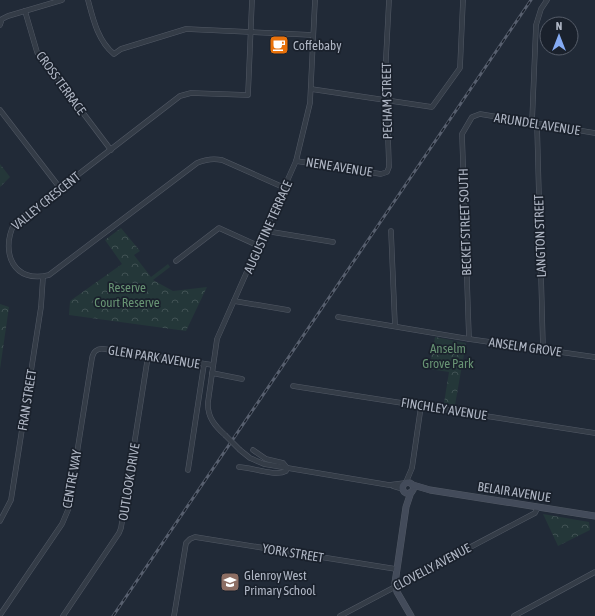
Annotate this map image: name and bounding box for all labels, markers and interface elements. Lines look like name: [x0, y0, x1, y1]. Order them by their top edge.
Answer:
north arrow: [539, 16, 579, 56]
text: N: [556, 20, 562, 32]
cafe icon: Coffebaby: [268, 34, 290, 56]
place label: Coffebaby: [293, 38, 342, 53]
street label: CROSS TERRACE: [33, 48, 89, 118]
street label: PECHAM STREET: [379, 62, 395, 139]
street label: ARUNDEL AVENUE: [493, 110, 581, 138]
street label: NENE AVENUE: [305, 154, 374, 180]
street label: BECKET STREET SOUTH: [456, 168, 474, 276]
street label: VALLEY CRESCENT: [9, 169, 83, 233]
street label: AUGUSTINE TERRACE: [241, 178, 295, 276]
street label: LANGTON STREET: [531, 194, 549, 278]
park label: Reserve Court Reserve: [94, 280, 160, 310]
street label: ANSELM GROVE: [488, 334, 563, 360]
park label: Anselm Grove Park: [422, 341, 474, 371]
street label: GLEN PARK AVENUE: [107, 342, 201, 372]
street label: FRAN STREET: [15, 368, 39, 432]
street label: FINCHLEY AVENUE: [400, 395, 488, 423]
street label: OUTLOOK DRIVE: [115, 442, 143, 522]
street label: CENTRE WAY: [59, 448, 85, 509]
street label: BELAIR AVENUE: [476, 479, 552, 505]
street label: CLOVELLY AVENUE: [391, 540, 474, 594]
street label: YORK STREET: [261, 541, 325, 565]
place label: Glenroy West Primary School: [244, 568, 316, 598]
school or university icon: Glenroy West Primary School: [219, 571, 241, 593]

